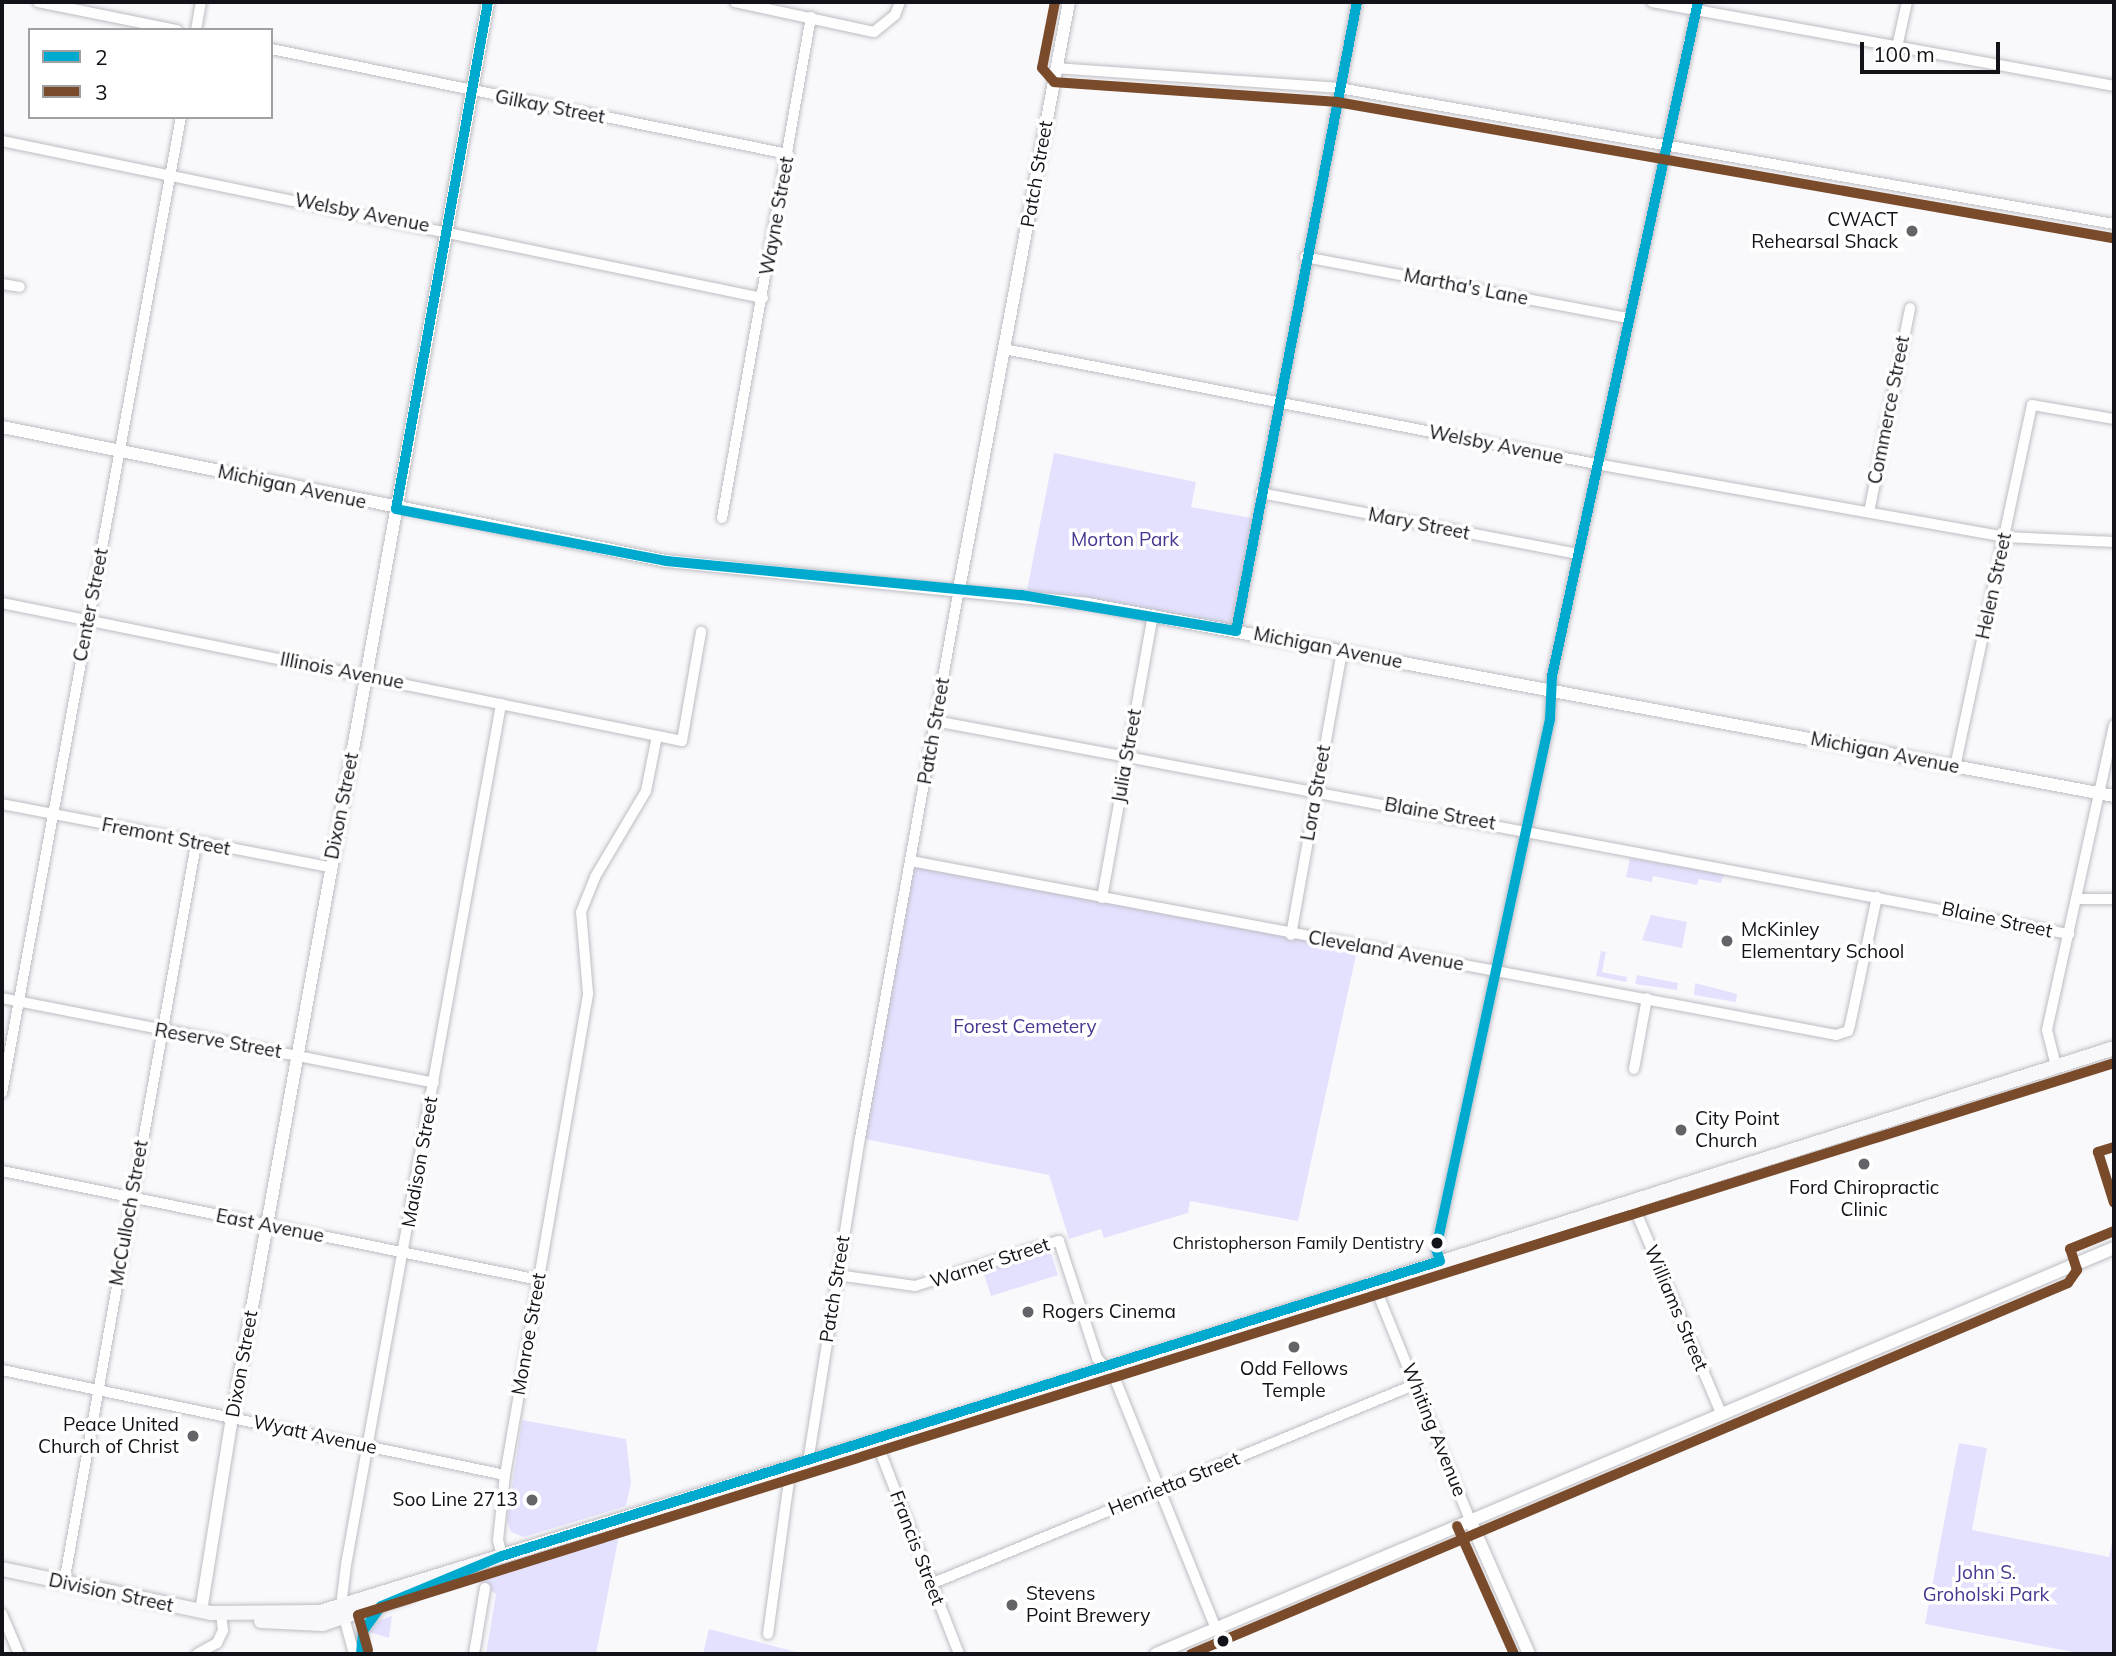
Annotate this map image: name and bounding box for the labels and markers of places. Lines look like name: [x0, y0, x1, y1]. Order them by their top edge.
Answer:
place label: CWACT Rehearsal Shack: [1751, 209, 1898, 253]
marker: CWACT Rehearsal Shack: [1904, 223, 1920, 239]
place label: McKinley Elementary School: [1741, 919, 1904, 963]
marker: McKinley Elementary School: [1719, 933, 1735, 949]
place label: City Point Church: [1695, 1108, 1779, 1152]
marker: City Point Church: [1673, 1122, 1689, 1138]
marker: Ford Chiropractic Clinic: [1854, 1154, 1874, 1174]
place label: Ford Chiropractic Clinic: [1789, 1177, 1939, 1221]
place label: Christopherson Family Dentistry: [1172, 1233, 1424, 1253]
marker: Christopherson Family Dentistry: [1430, 1236, 1444, 1250]
place label: Rogers Cinema: [1042, 1301, 1176, 1323]
marker: Rogers Cinema: [1020, 1304, 1036, 1320]
marker: Odd Fellows Temple: [1286, 1339, 1302, 1355]
place label: Odd Fellows Temple: [1240, 1358, 1348, 1402]
place label: Peace United Church of Christ: [38, 1414, 179, 1458]
marker: Peace United Church of Christ: [185, 1428, 201, 1444]
place label: Soo Line 2713: [393, 1489, 518, 1511]
marker: Soo Line 2713: [524, 1492, 540, 1508]
place label: Stevens Point Brewery: [1026, 1583, 1150, 1627]
marker: Stevens Point Brewery: [1004, 1597, 1020, 1613]
unlabelled marker: [1216, 1634, 1230, 1648]

